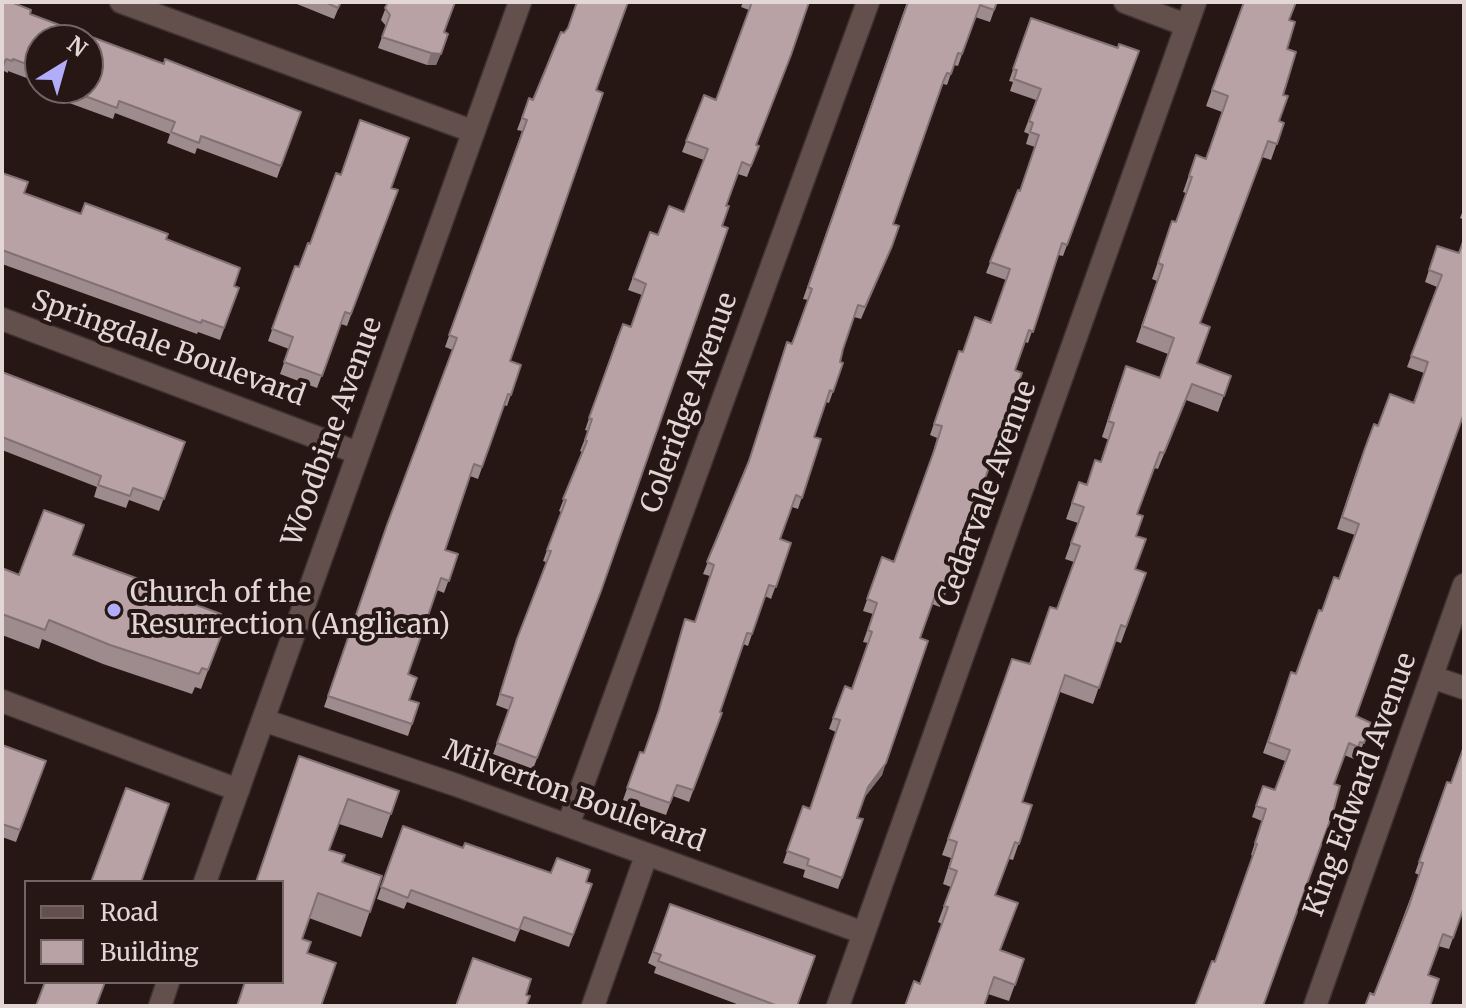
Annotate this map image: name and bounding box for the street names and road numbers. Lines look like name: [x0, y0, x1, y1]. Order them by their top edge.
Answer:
street label: Springdale Boulevard: [27, 284, 309, 414]
street label: Coleridge Avenue: [635, 288, 745, 518]
street label: Woodbine Avenue: [276, 313, 390, 551]
street label: Cedarvale Avenue: [932, 377, 1044, 611]
street label: King Edward Avenue: [1298, 649, 1424, 921]
street label: Milverton Boulevard: [439, 734, 709, 860]

